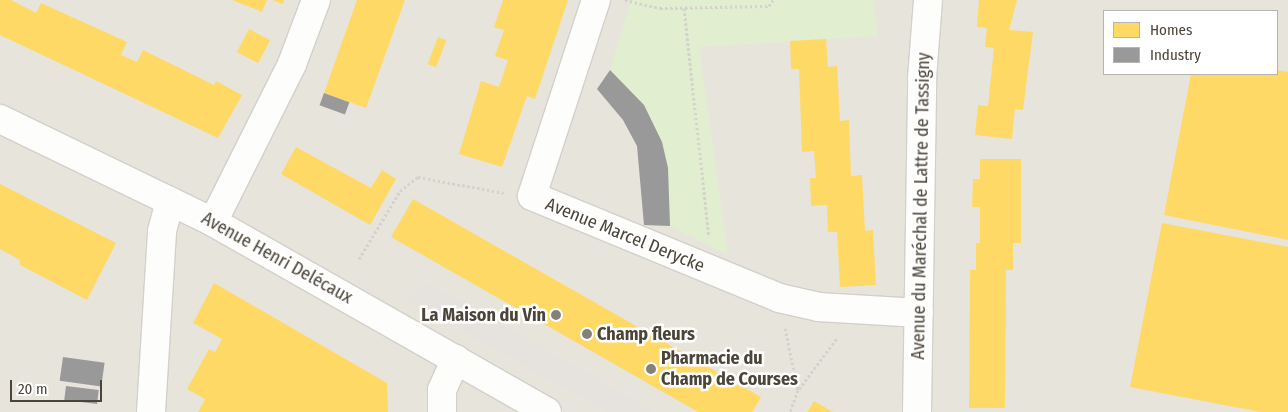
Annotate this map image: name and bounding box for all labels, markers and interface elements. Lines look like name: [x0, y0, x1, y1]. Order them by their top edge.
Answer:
legend: [1103, 10, 1278, 75]
text: Homes: [1150, 21, 1192, 39]
text: Industry: [1150, 46, 1201, 64]
street label: Avenue du Maréchal de Lattre de Tassigny: [908, 52, 934, 360]
street label: Avenue Marcel Derycke: [542, 193, 708, 277]
street label: Avenue Henri Delécaux: [198, 208, 356, 308]
place label: La Maison du Vin: [421, 304, 546, 326]
marker: La Maison du Vin: [550, 309, 562, 321]
place label: Champ fleurs: [597, 323, 695, 345]
marker: Champ fleurs: [581, 328, 593, 340]
place label: Pharmacie du Champ de Courses: [661, 348, 798, 390]
marker: Pharmacie du Champ de Courses: [645, 363, 657, 375]
scale bar: [12, 370, 105, 402]
text: 20 m: [18, 380, 48, 398]

